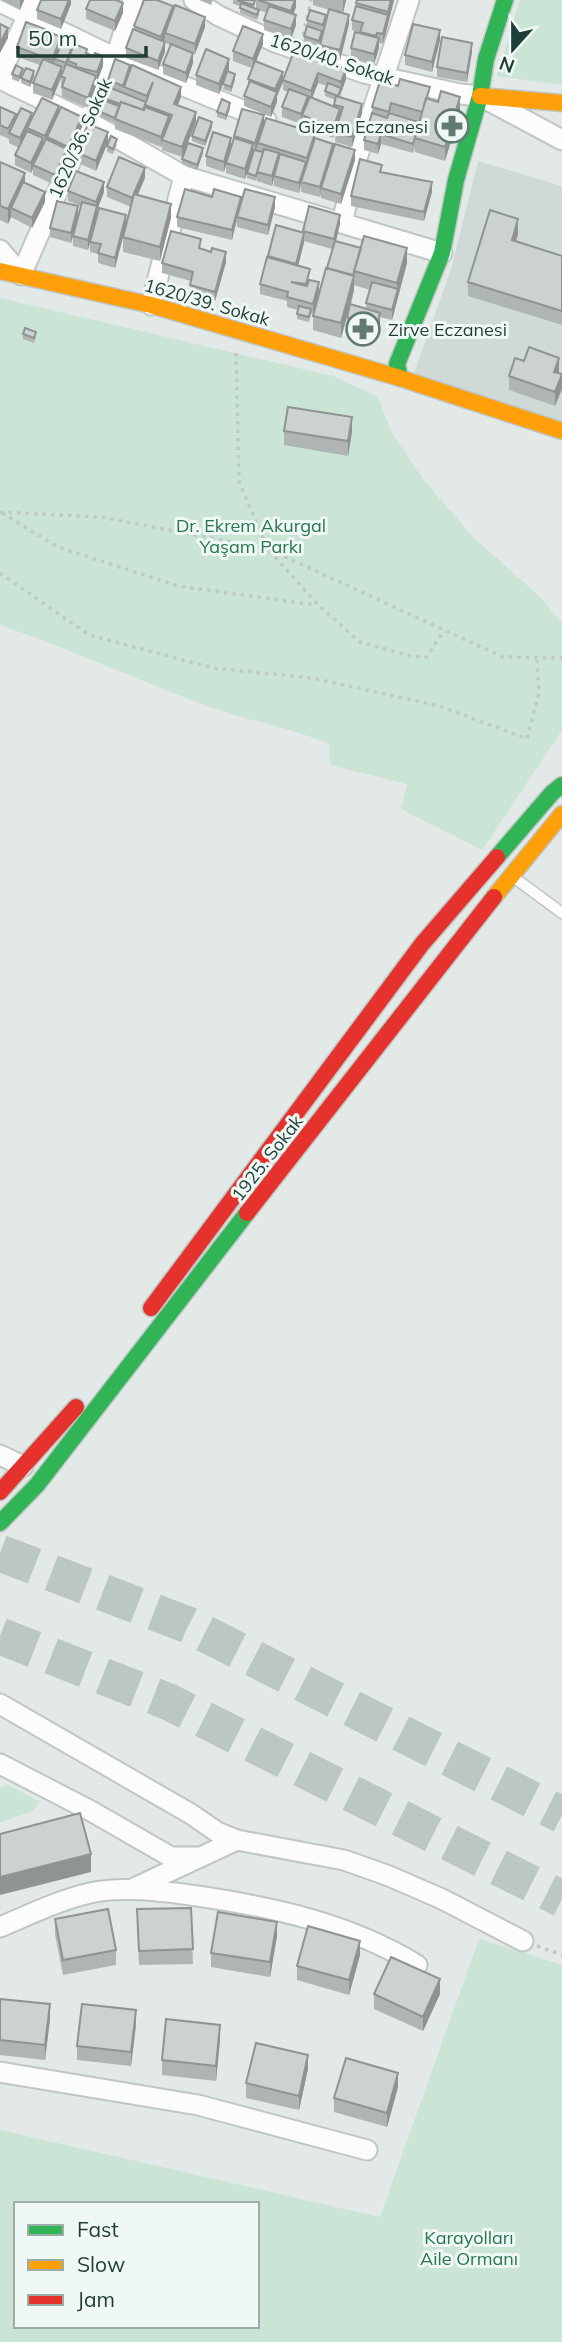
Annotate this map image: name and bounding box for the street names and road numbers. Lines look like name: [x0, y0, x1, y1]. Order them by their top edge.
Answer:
street label: 1620/40. Sokak: [267, 28, 398, 90]
street label: 1620/36. Sokak: [43, 74, 117, 202]
street label: 1620/39. Sokak: [142, 273, 273, 331]
street label: 1925. Sokak: [226, 1110, 308, 1206]

